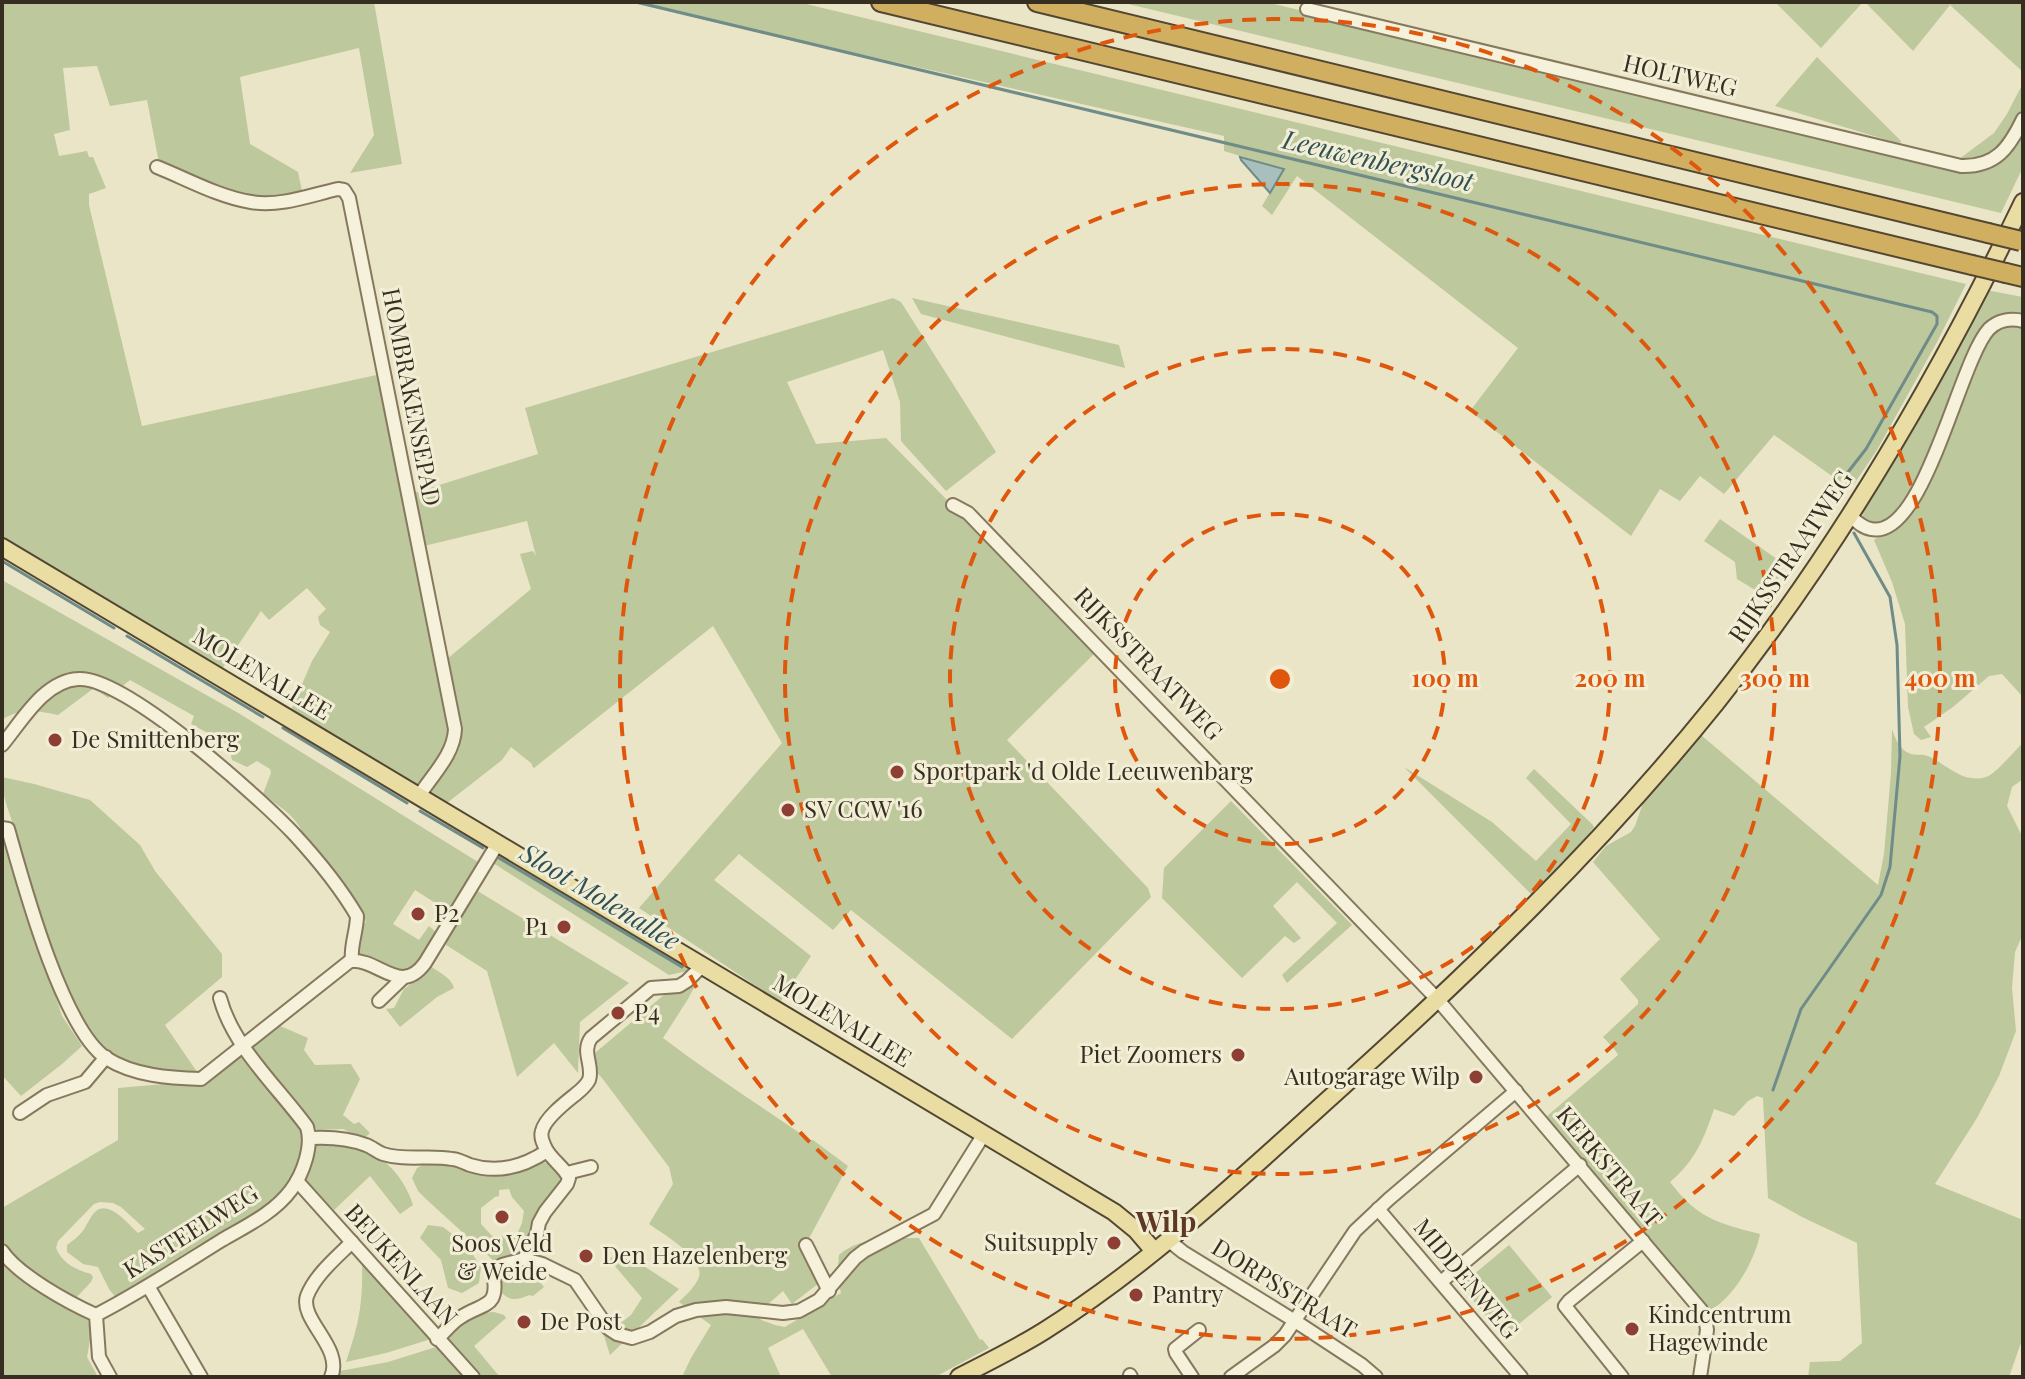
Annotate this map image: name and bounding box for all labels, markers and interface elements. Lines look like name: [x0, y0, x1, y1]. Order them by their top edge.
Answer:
street label: HOLTWEG: [1620, 45, 1741, 103]
water label: Leeuwenbergsloot: [1279, 120, 1478, 199]
street label: HOMBRAKENSEPAD: [376, 285, 450, 508]
street label: RIJKSSTRAATWEG: [1720, 464, 1859, 648]
street label: RIJKSSTRAATWEG: [1068, 579, 1231, 746]
street label: MOLENALLEE: [188, 618, 338, 726]
text: 100 m: [1411, 661, 1479, 693]
text: 200 m: [1575, 661, 1646, 693]
text: 300 m: [1740, 661, 1810, 693]
text: 400 m: [1905, 661, 1976, 693]
centre of rings: [1266, 665, 1294, 693]
place label: De Smittenberg: [71, 722, 240, 754]
marker: De Smittenberg: [46, 731, 64, 749]
place label: Sportpark 'd Olde Leeuwenbarg: [913, 754, 1253, 786]
marker: Sportpark 'd Olde Leeuwenbarg: [888, 763, 906, 781]
place label: SV CCW '16: [804, 792, 923, 824]
marker: SV CCW '16: [779, 801, 797, 819]
water label: Sloot Molenallee: [513, 834, 687, 957]
place label: P2: [434, 896, 460, 928]
marker: P2: [409, 905, 427, 923]
place label: P1: [525, 909, 548, 941]
marker: P1: [555, 918, 573, 936]
street label: MOLENALLEE: [768, 965, 918, 1073]
place label: P4: [634, 995, 660, 1027]
marker: P4: [609, 1004, 627, 1022]
place label: Piet Zoomers: [1079, 1037, 1222, 1069]
marker: Piet Zoomers: [1229, 1046, 1247, 1064]
place label: Autogarage Wilp: [1283, 1059, 1460, 1091]
marker: Autogarage Wilp: [1467, 1068, 1485, 1086]
street label: KERKSTRAAT: [1550, 1098, 1671, 1233]
street label: KASTEELWEG: [116, 1176, 264, 1285]
street label: BEUKENLAAN: [339, 1196, 466, 1332]
district label: Wilp: [1135, 1202, 1196, 1239]
marker: Soos Veld & Weide: [493, 1208, 511, 1226]
street label: MIDDENWEG: [1408, 1211, 1527, 1345]
place label: Suitsupply: [984, 1225, 1098, 1257]
place label: Soos Veld & Weide: [451, 1226, 553, 1286]
street label: DORPSSTRAAT: [1207, 1230, 1364, 1345]
marker: Suitsupply: [1105, 1234, 1123, 1252]
place label: Den Hazelenberg: [602, 1238, 788, 1270]
marker: Den Hazelenberg: [577, 1247, 595, 1265]
place label: Pantry: [1152, 1277, 1223, 1309]
marker: Pantry: [1127, 1286, 1145, 1304]
place label: Kindcentrum Hagewinde: [1648, 1297, 1792, 1357]
place label: De Post: [540, 1304, 622, 1336]
marker: De Post: [515, 1313, 533, 1331]
marker: Kindcentrum Hagewinde: [1623, 1320, 1641, 1338]

